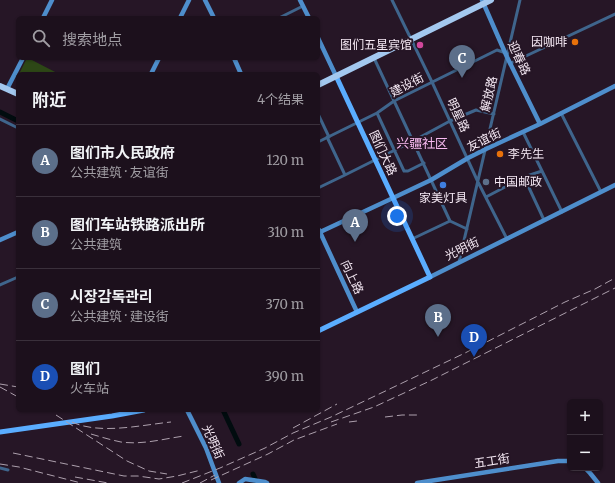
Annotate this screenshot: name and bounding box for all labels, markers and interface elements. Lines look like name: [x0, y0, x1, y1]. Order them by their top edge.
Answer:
search box: [16, 16, 320, 60]
icon: search: [30, 27, 52, 49]
text: 搜索地点: [62, 30, 122, 49]
place label: 因咖啡: [531, 34, 567, 49]
place label: 图们五星宾馆: [340, 37, 412, 52]
marker: 因咖啡: [570, 37, 580, 47]
street label: 迎春路: [505, 38, 534, 77]
marker: 图们五星宾馆: [415, 40, 425, 50]
pin: C: [449, 45, 475, 78]
street label: 建设街: [387, 69, 426, 100]
street label: 解放路: [477, 75, 500, 113]
text: 附近: [32, 89, 66, 111]
text: 4个结果: [257, 91, 304, 108]
street label: 明星路: [444, 95, 473, 134]
street label: 友谊街: [464, 125, 503, 154]
street label: 图们大路: [367, 128, 400, 178]
district label: 兴疆社区: [396, 135, 448, 152]
text: 图们市人民政府: [70, 143, 175, 162]
place label: 李先生: [508, 146, 544, 161]
marker: 李先生: [495, 149, 505, 159]
text: A: [40, 152, 50, 169]
text: 120 m: [266, 152, 304, 169]
text: 公共建筑 · 友谊街: [70, 164, 169, 181]
place label: 中国邮政: [494, 174, 542, 189]
marker: 中国邮政: [481, 177, 491, 187]
marker: 家美灯具: [438, 180, 448, 190]
place label: 家美灯具: [419, 190, 467, 205]
your location: [387, 206, 407, 226]
pin: A: [342, 209, 368, 242]
text: 图们车站铁路派出所: [70, 215, 205, 234]
text: B: [40, 224, 50, 241]
text: 310 m: [267, 224, 304, 241]
street label: 光明街: [442, 234, 481, 263]
text: 公共建筑: [70, 236, 122, 253]
street label: 向上路: [338, 257, 367, 296]
text: 시장감독관리: [70, 287, 153, 306]
text: C: [41, 296, 49, 313]
text: 370 m: [266, 296, 304, 313]
pin: B: [425, 304, 451, 337]
text: 公共建筑 · 建设街: [70, 308, 169, 325]
pin: D: [461, 324, 487, 357]
text: 图们: [70, 359, 100, 378]
text: D: [40, 368, 50, 385]
text: 390 m: [265, 368, 304, 385]
text: 火车站: [70, 380, 109, 397]
map controls: [567, 399, 603, 471]
button: +: [567, 399, 603, 435]
street label: 光明街: [199, 422, 228, 461]
button: −: [567, 435, 603, 471]
street label: 五工街: [473, 450, 511, 471]

